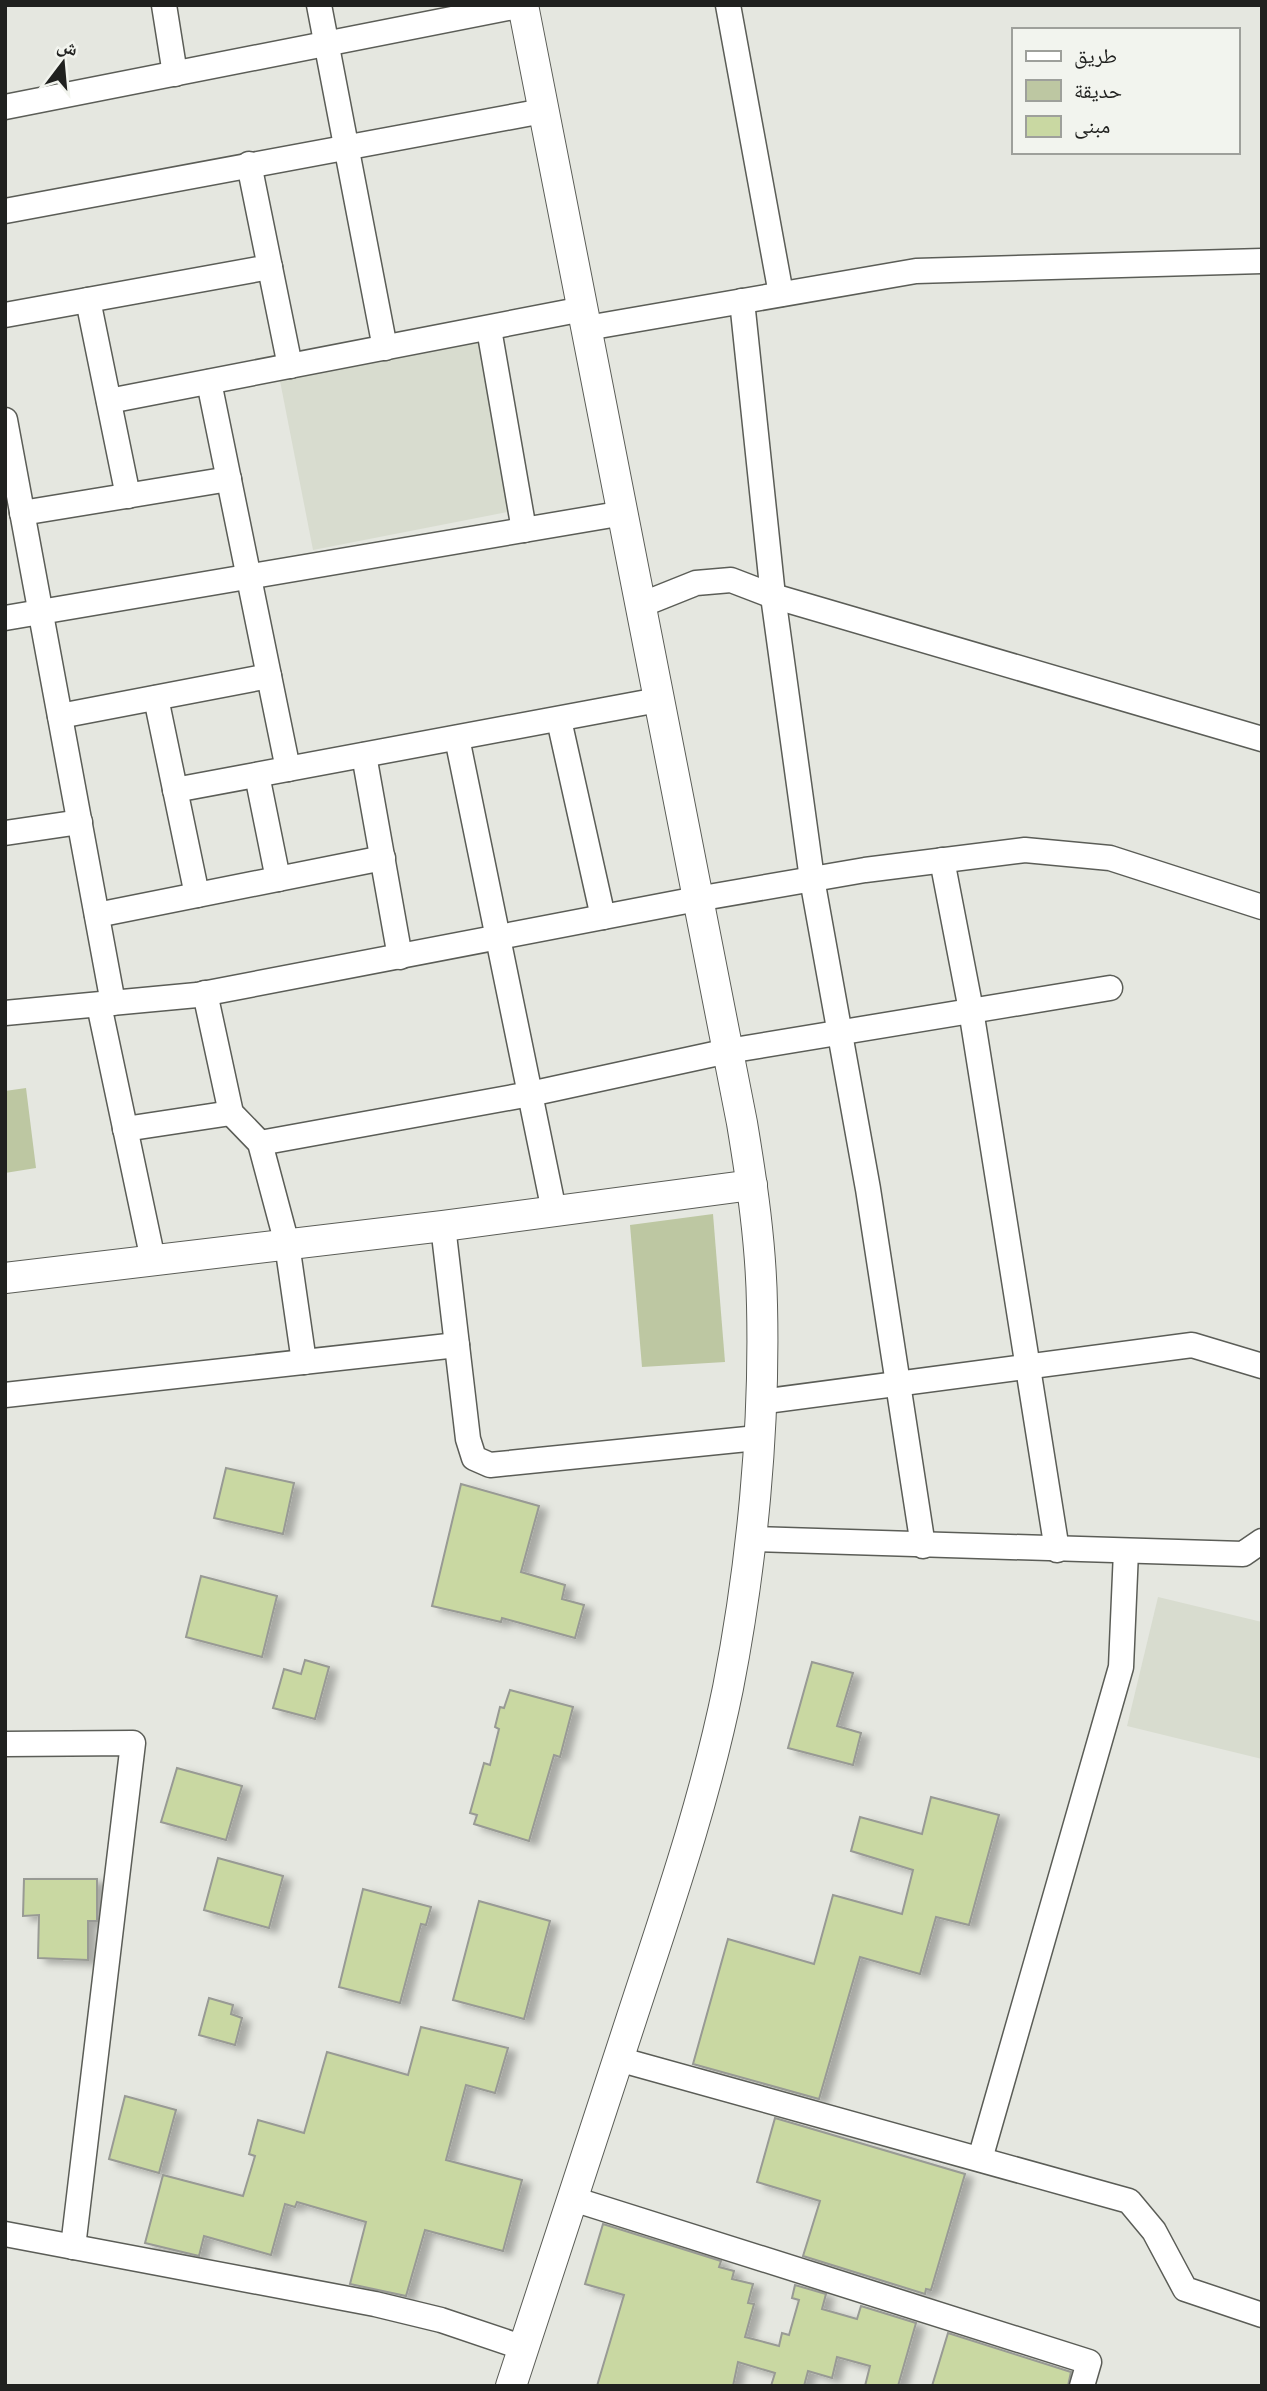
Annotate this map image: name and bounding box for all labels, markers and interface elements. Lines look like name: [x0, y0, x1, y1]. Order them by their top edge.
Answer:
north arrow: [28, 28, 98, 98]
legend: [1012, 28, 1239, 154]
text: ش: [55, 33, 80, 61]
text: طريق: [1074, 43, 1117, 69]
text: حديقة: [1074, 78, 1122, 103]
text: مبنى: [1074, 113, 1110, 139]

